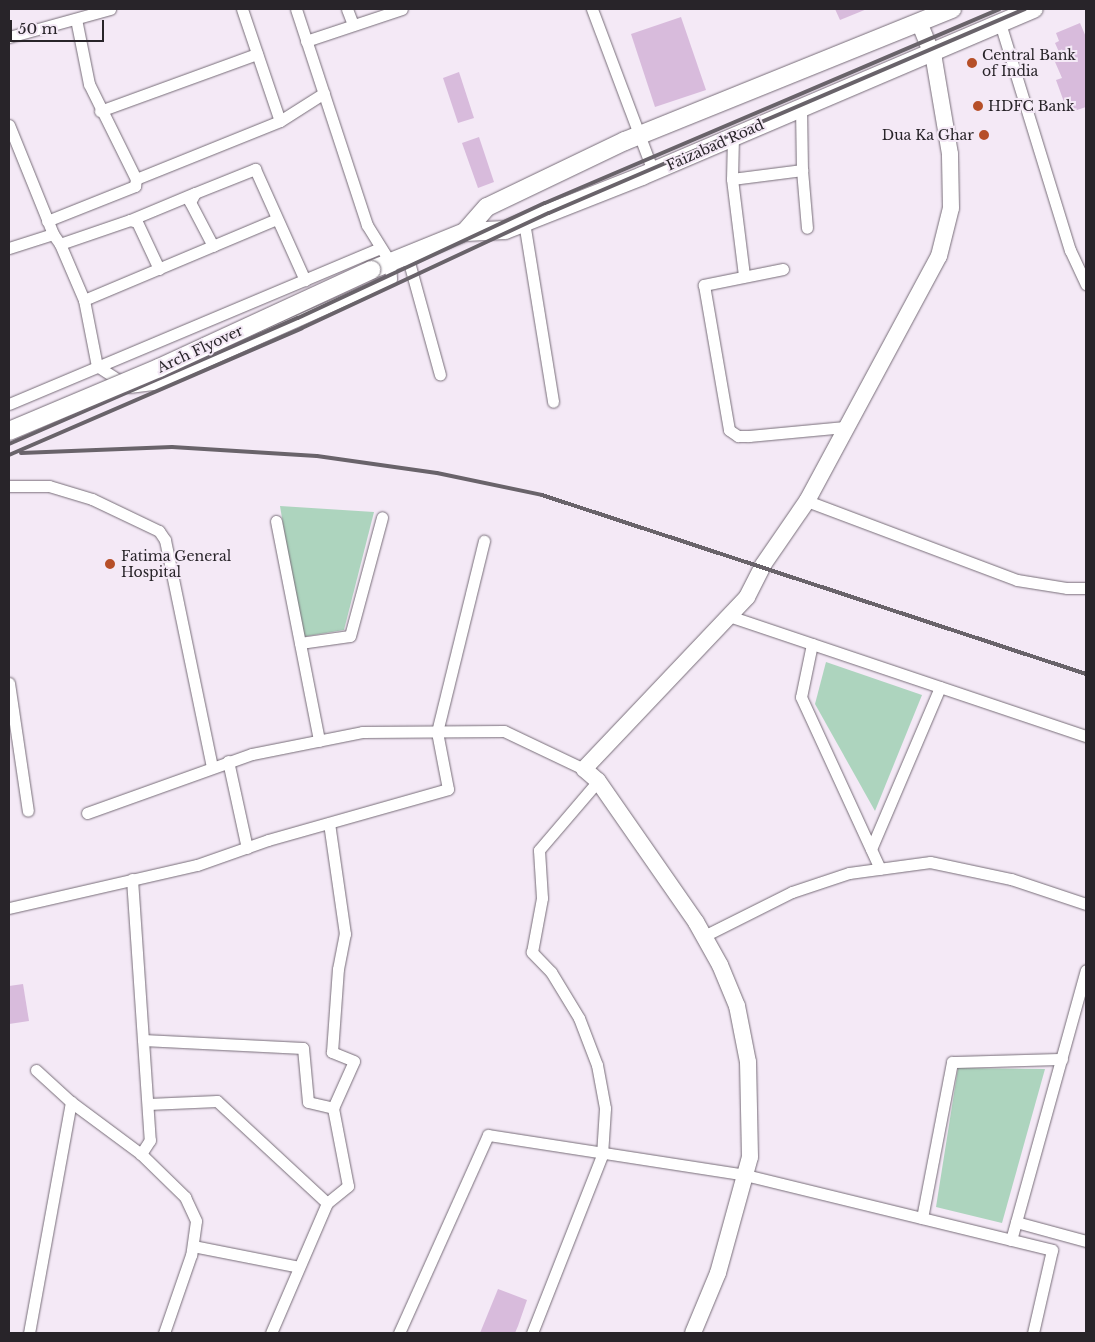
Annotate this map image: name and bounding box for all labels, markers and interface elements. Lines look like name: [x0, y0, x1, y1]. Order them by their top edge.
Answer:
scale bar: [12, 10, 106, 42]
text: 50 m: [18, 19, 58, 38]
place label: Central Bank of India: [982, 47, 1076, 80]
marker: Central Bank of India: [966, 57, 978, 69]
place label: HDFC Bank: [988, 98, 1075, 114]
marker: HDFC Bank: [972, 100, 984, 112]
street label: Faizabad Road: [664, 116, 766, 174]
place label: Dua Ka Ghar: [882, 127, 974, 143]
marker: Dua Ka Ghar: [978, 129, 990, 141]
street label: Arch Flyover: [154, 322, 246, 376]
place label: Fatima General Hospital: [121, 548, 231, 580]
marker: Fatima General Hospital: [103, 557, 117, 571]

